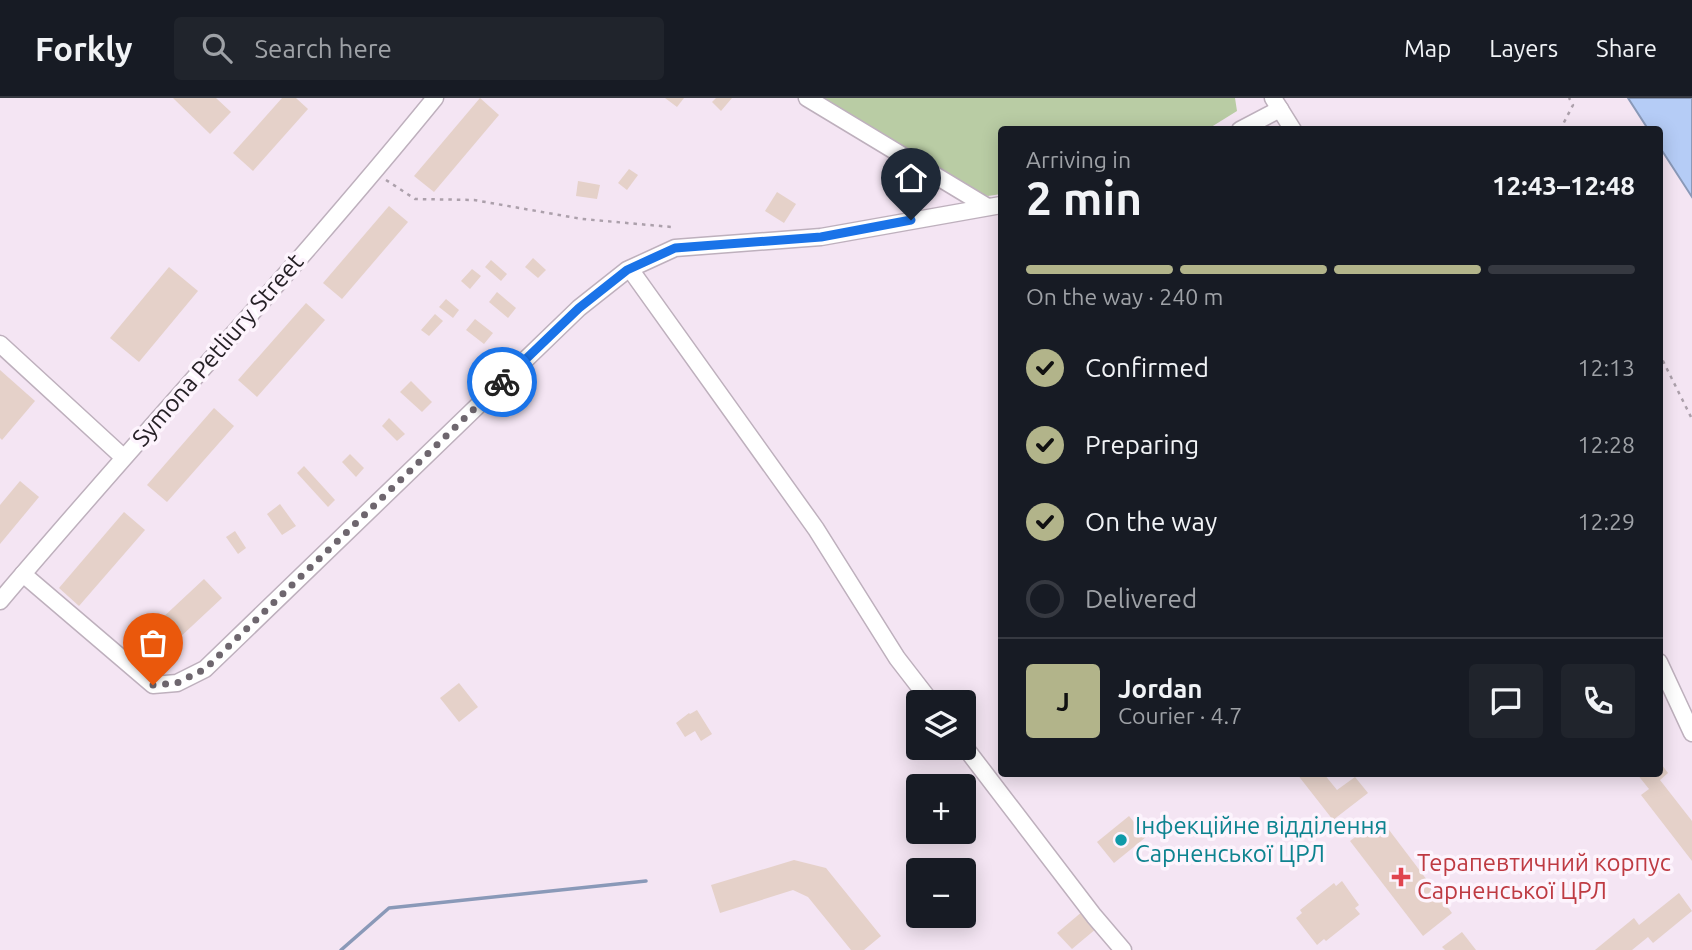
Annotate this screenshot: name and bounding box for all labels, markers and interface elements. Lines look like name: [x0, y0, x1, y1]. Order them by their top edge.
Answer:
search box: [174, 17, 664, 80]
icon: search: [198, 29, 236, 67]
text: Forkly: [35, 30, 132, 67]
text: Search here: [254, 34, 392, 63]
text: Map: [1404, 35, 1451, 62]
text: Layers: [1489, 35, 1558, 62]
text: Share: [1596, 35, 1657, 62]
text: Arriving in: [1026, 147, 1131, 172]
pin: [881, 148, 941, 220]
icon: home: [892, 159, 930, 197]
text: 12:43–12:48: [1492, 171, 1635, 200]
text: 2 min: [1026, 172, 1142, 224]
street label: Symona Petliury Street: [127, 247, 309, 451]
text: On the way · 240 m: [1026, 284, 1223, 309]
courier: [467, 347, 537, 417]
icon: check: [1026, 349, 1064, 387]
text: Confirmed: [1085, 353, 1209, 382]
text: 12:13: [1577, 355, 1635, 380]
icon: bike: [483, 363, 521, 401]
icon: check: [1026, 426, 1064, 464]
text: Preparing: [1085, 430, 1199, 459]
text: 12:28: [1577, 432, 1635, 457]
icon: check: [1026, 503, 1064, 541]
text: On the way: [1085, 507, 1217, 536]
text: 12:29: [1577, 509, 1635, 534]
text: Delivered: [1085, 584, 1197, 613]
pin: [123, 613, 183, 685]
icon: bag: [134, 624, 172, 662]
button: chat: [1469, 664, 1543, 738]
button: phone: [1561, 664, 1635, 738]
text: Jordan: [1118, 674, 1203, 703]
text: J: [1056, 687, 1070, 716]
map controls: [906, 690, 976, 928]
button: layers: [906, 690, 976, 760]
text: Courier · 4.7: [1118, 703, 1242, 728]
button: +: [906, 774, 976, 844]
place label: Інфекційне відділення Сарненської ЦРЛ: [1135, 812, 1387, 867]
marker: Інфекційне відділення Сарненської ЦРЛ: [1113, 832, 1129, 848]
place label: Терапевтичний корпус Сарненської ЦРЛ: [1417, 849, 1671, 904]
button: −: [906, 858, 976, 928]
marker: Терапевтичний корпус Сарненської ЦРЛ: [1391, 867, 1411, 887]

